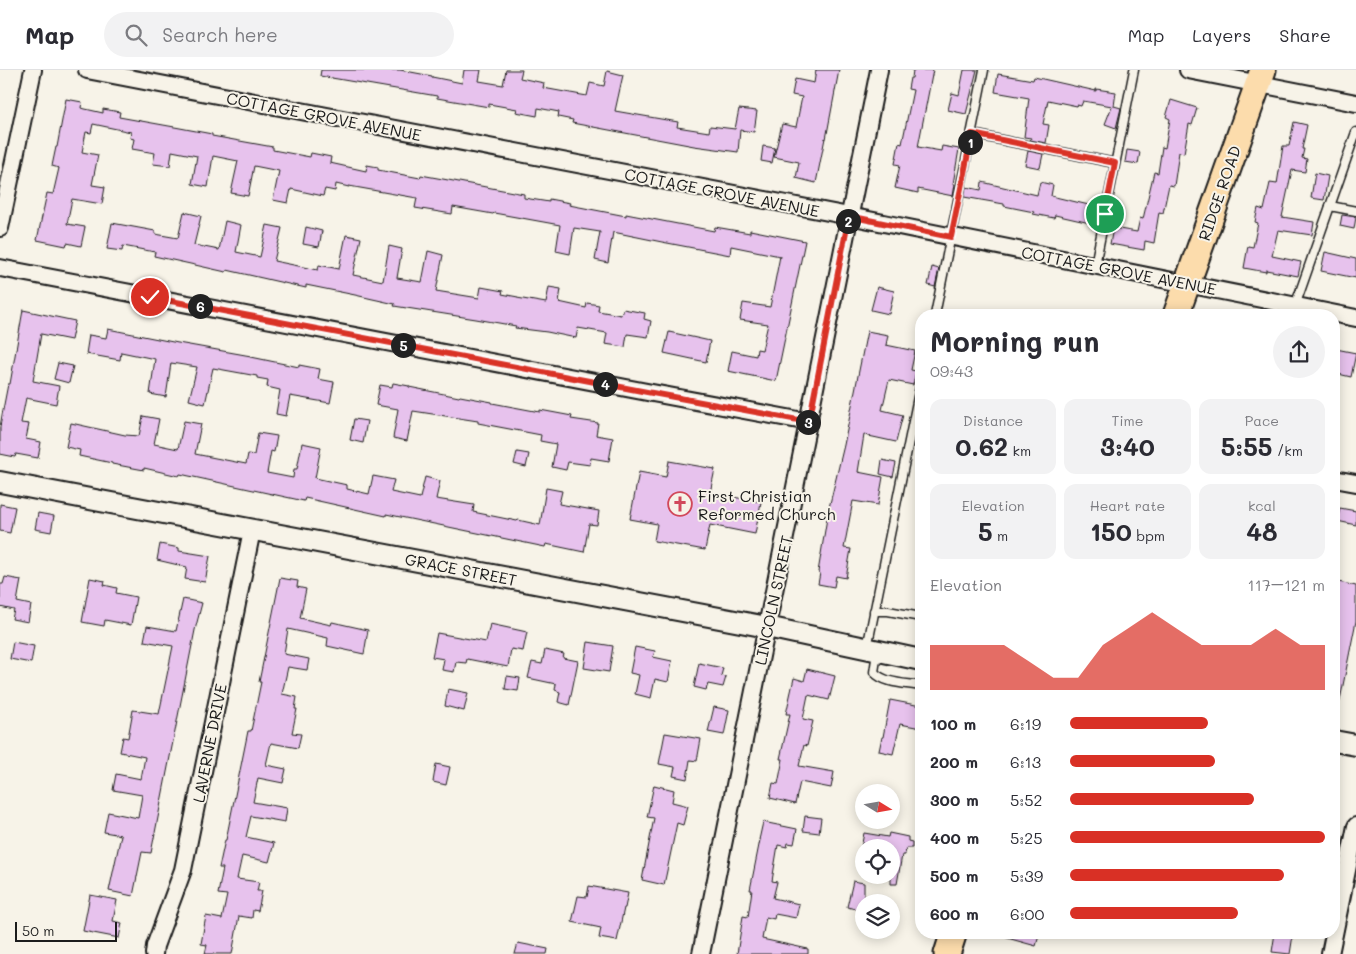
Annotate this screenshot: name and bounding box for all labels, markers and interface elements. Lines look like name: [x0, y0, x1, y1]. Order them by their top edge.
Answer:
search box: [104, 12, 454, 57]
text: Map: [25, 19, 74, 50]
icon: search: [122, 21, 150, 49]
text: Search here: [162, 22, 278, 47]
text: Map: [1128, 23, 1164, 47]
text: Layers: [1192, 23, 1251, 47]
text: Share: [1279, 23, 1331, 47]
street label: COTTAGE GROVE AVENUE: [225, 87, 423, 145]
pin: 1: [958, 130, 982, 154]
text: 1: [967, 133, 974, 152]
street label: RIDGE ROAD: [1193, 143, 1245, 243]
street label: COTTAGE GROVE AVENUE: [623, 163, 821, 221]
pin: [1084, 193, 1126, 235]
icon: arrive: [1091, 200, 1119, 228]
pin: 2: [836, 208, 860, 234]
text: 2: [845, 212, 852, 231]
street label: COTTAGE GROVE AVENUE: [1020, 241, 1218, 299]
pin: [129, 276, 171, 318]
icon: check: [136, 283, 164, 311]
pin: 6: [188, 294, 212, 318]
text: 6: [196, 297, 205, 316]
text: Morning run: [930, 323, 1099, 359]
button: share: [1273, 326, 1325, 378]
pin: 5: [390, 332, 416, 358]
text: 5: [399, 336, 408, 355]
text: 09:43: [930, 360, 973, 381]
pin: 4: [592, 372, 618, 396]
text: 4: [601, 375, 610, 394]
pin: 3: [796, 410, 820, 434]
text: Distance: [963, 411, 1023, 430]
text: Time: [1112, 411, 1143, 430]
text: Pace: [1245, 411, 1279, 430]
text: 3: [804, 413, 813, 432]
text: 0.62: [955, 430, 1008, 462]
text: 3:40: [1100, 430, 1155, 462]
text: 5:55: [1221, 430, 1272, 462]
text: km: [1008, 441, 1031, 460]
text: /km: [1272, 441, 1303, 460]
place label: First Christian Reformed Church: [698, 485, 836, 524]
church icon: First Christian Reformed Church: [667, 491, 693, 517]
text: Elevation: [962, 496, 1025, 515]
text: Heart rate: [1090, 496, 1165, 515]
text: kcal: [1248, 496, 1276, 515]
text: 5: [978, 515, 993, 547]
text: 150: [1090, 515, 1132, 547]
text: 48: [1246, 515, 1278, 547]
text: m: [993, 526, 1008, 545]
text: bpm: [1132, 526, 1165, 545]
street label: LINCOLN STREET: [749, 533, 797, 667]
street label: GRACE STREET: [403, 548, 519, 590]
text: Elevation: [930, 574, 1002, 595]
text: 117–121 m: [1248, 574, 1325, 595]
street label: LAVERNE DRIVE: [187, 682, 231, 804]
text: 100 m: [930, 713, 976, 734]
text: 6:19: [1010, 713, 1041, 734]
text: 200 m: [930, 751, 978, 772]
text: 6:13: [1010, 751, 1041, 772]
north arrow: [855, 784, 900, 829]
map controls: [855, 784, 900, 939]
text: 300 m: [930, 789, 979, 810]
text: 5:52: [1010, 789, 1043, 810]
text: 400 m: [930, 827, 979, 848]
text: 5:25: [1010, 827, 1043, 848]
button: locate: [855, 839, 900, 884]
text: 500 m: [930, 865, 978, 886]
text: 5:39: [1010, 865, 1043, 886]
button: layers: [855, 894, 900, 939]
text: 600 m: [930, 903, 979, 924]
text: 6:00: [1010, 903, 1044, 924]
scale bar: [15, 919, 118, 942]
text: 50 m: [22, 921, 54, 940]

